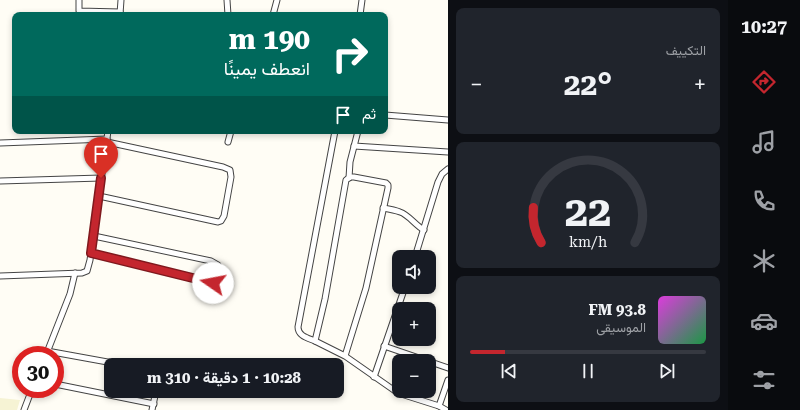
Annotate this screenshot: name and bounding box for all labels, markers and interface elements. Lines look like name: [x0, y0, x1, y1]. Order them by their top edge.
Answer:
text: 10:27: [741, 16, 787, 37]
text: 190 m: [229, 23, 310, 56]
icon: right: [324, 28, 376, 80]
text: التكييف: [666, 43, 706, 58]
text: انعطف يمينًا: [224, 58, 310, 79]
text: 22°: [564, 67, 612, 102]
icon: directions: [750, 68, 778, 96]
text: −: [470, 72, 482, 97]
text: +: [694, 72, 706, 97]
icon: arrive: [332, 104, 354, 126]
text: ثم: [362, 105, 376, 123]
icon: music: [750, 128, 778, 156]
pin: [84, 137, 118, 178]
icon: arrive: [90, 143, 112, 165]
text: 22: [565, 187, 611, 236]
icon: phone: [750, 187, 778, 215]
text: km/h: [569, 234, 607, 250]
icon: climate: [750, 247, 778, 275]
map controls: [392, 250, 436, 398]
button: sound: [392, 250, 436, 294]
position arrow: [192, 262, 234, 304]
text: 93.8 FM: [589, 301, 646, 319]
button: +: [392, 302, 436, 346]
icon: car: [750, 307, 778, 335]
text: الموسيقى: [596, 320, 646, 335]
speed limit sign: 30: [12, 346, 64, 398]
button: −: [392, 354, 436, 398]
icon: previous: [498, 360, 520, 382]
icon: pause: [577, 360, 599, 382]
icon: next: [656, 360, 678, 382]
icon: filters: [750, 366, 778, 394]
text: 10:28 · 1 دقيقة · 310 m: [147, 369, 301, 387]

